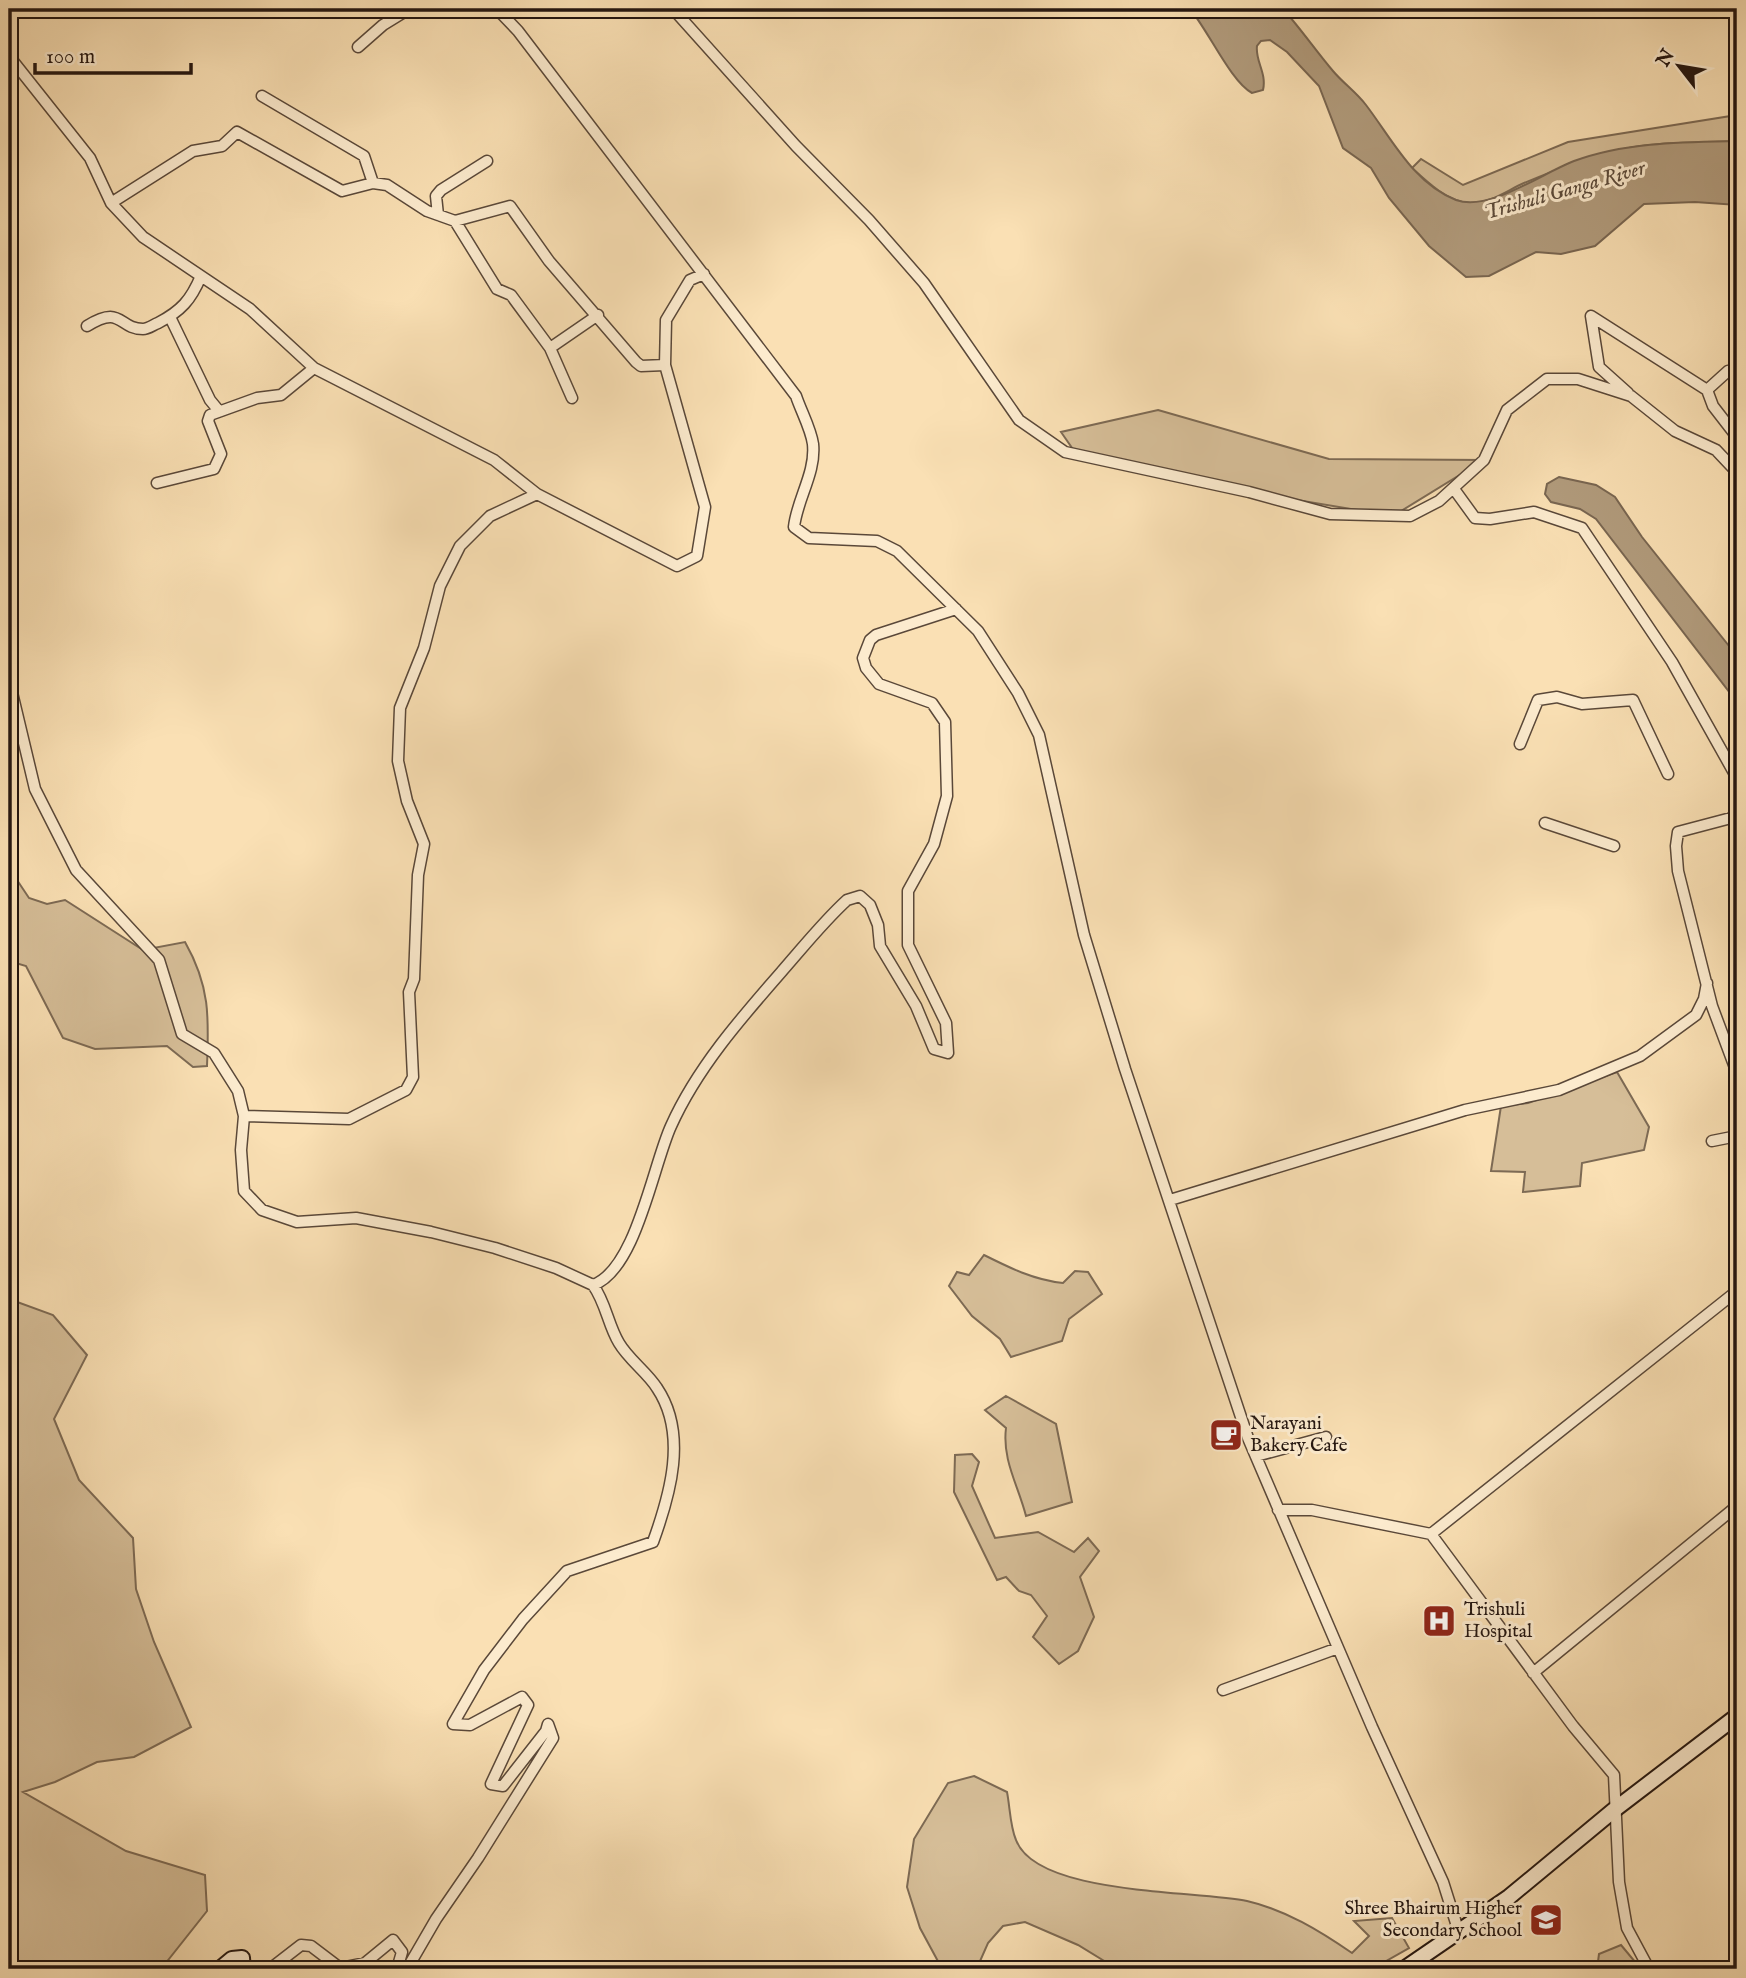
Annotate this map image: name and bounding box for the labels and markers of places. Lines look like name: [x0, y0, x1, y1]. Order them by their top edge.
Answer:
place label: Narayani Bakery Cafe: [1250, 1412, 1348, 1458]
cafe icon: Narayani Bakery Cafe: [1207, 1416, 1245, 1454]
place label: Trishuli Hospital: [1464, 1598, 1533, 1644]
hospital icon: Trishuli Hospital: [1420, 1602, 1458, 1640]
place label: Shree Bhairum Higher Secondary School: [1344, 1897, 1523, 1943]
school or university icon: Shree Bhairum Higher Secondary School: [1527, 1901, 1565, 1939]

